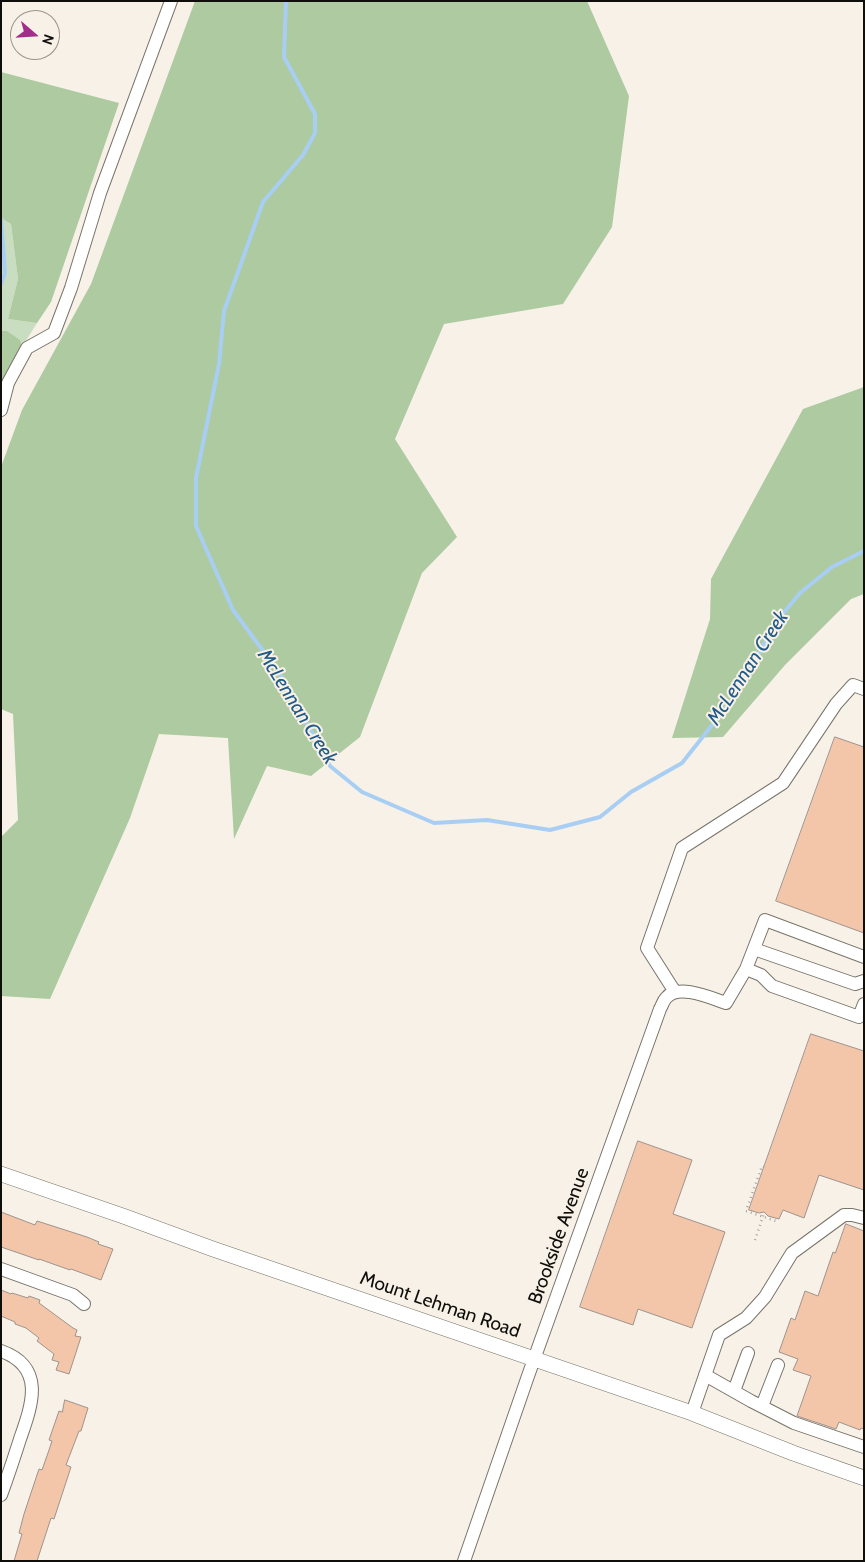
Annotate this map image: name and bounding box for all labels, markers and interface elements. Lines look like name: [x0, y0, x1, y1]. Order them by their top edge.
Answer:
north arrow: [10, 10, 60, 60]
text: N: [38, 32, 58, 47]
water label: McLennan Creek: [702, 606, 794, 730]
water label: McLennan Creek: [252, 645, 342, 769]
street label: Brookside Avenue: [524, 1165, 594, 1307]
street label: Mount Lehman Road: [357, 1267, 523, 1343]

